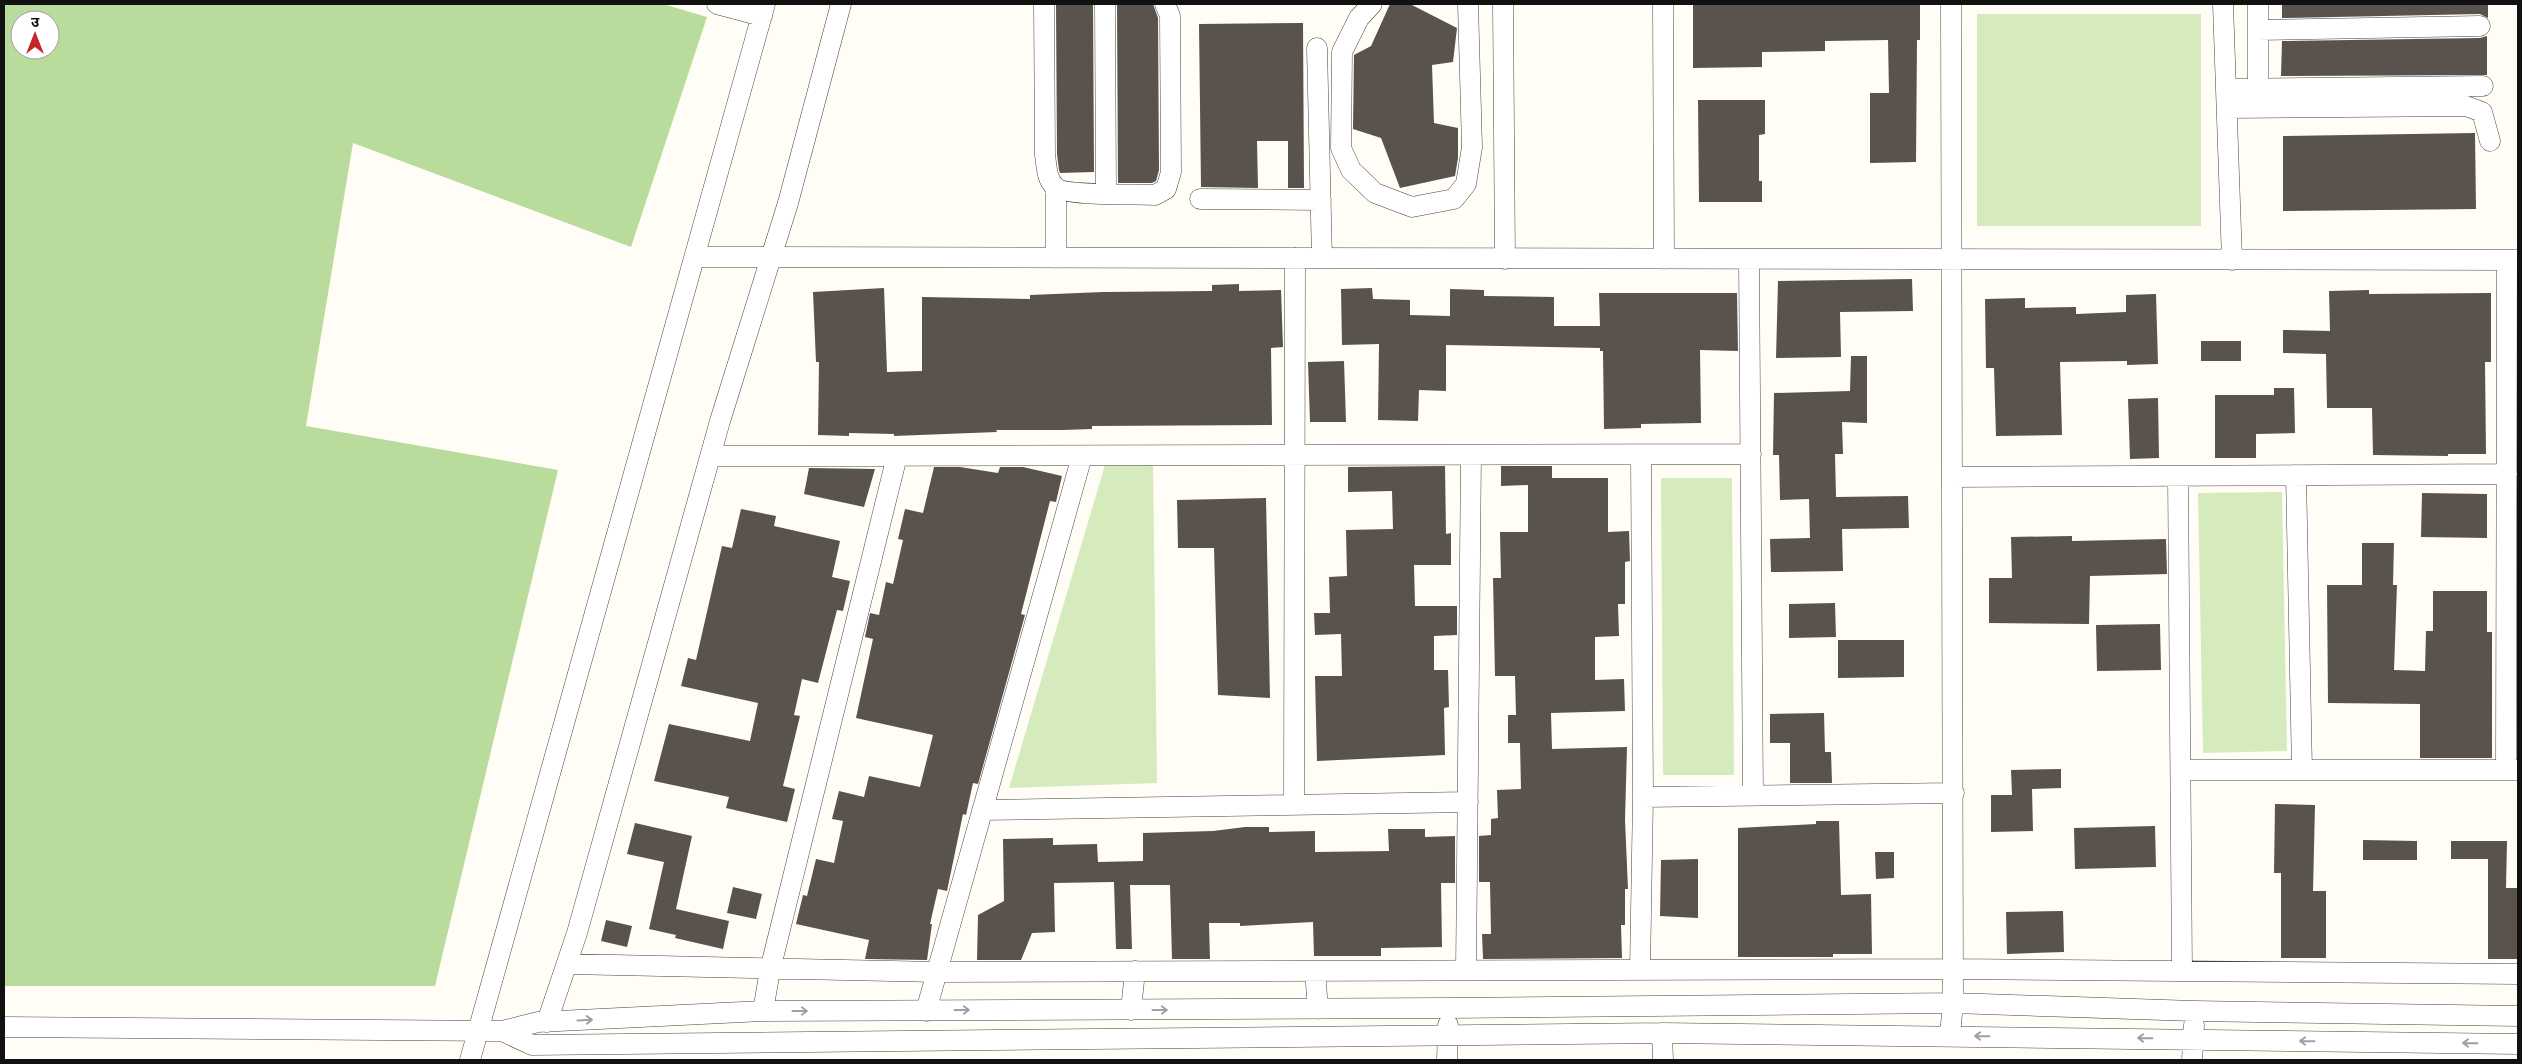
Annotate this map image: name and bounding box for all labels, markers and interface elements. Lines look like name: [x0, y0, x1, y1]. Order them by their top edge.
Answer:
north arrow: [10, 10, 60, 60]
text: उ: [31, 11, 40, 31]
one-way arrow: [1152, 1005, 1168, 1015]
one-way arrow: [792, 1006, 808, 1016]
one-way arrow: [954, 1006, 970, 1015]
one-way arrow: [577, 1016, 593, 1025]
one-way arrow: [1974, 1031, 1990, 1041]
one-way arrow: [2137, 1033, 2153, 1043]
one-way arrow: [2299, 1036, 2315, 1045]
one-way arrow: [2462, 1039, 2478, 1048]

